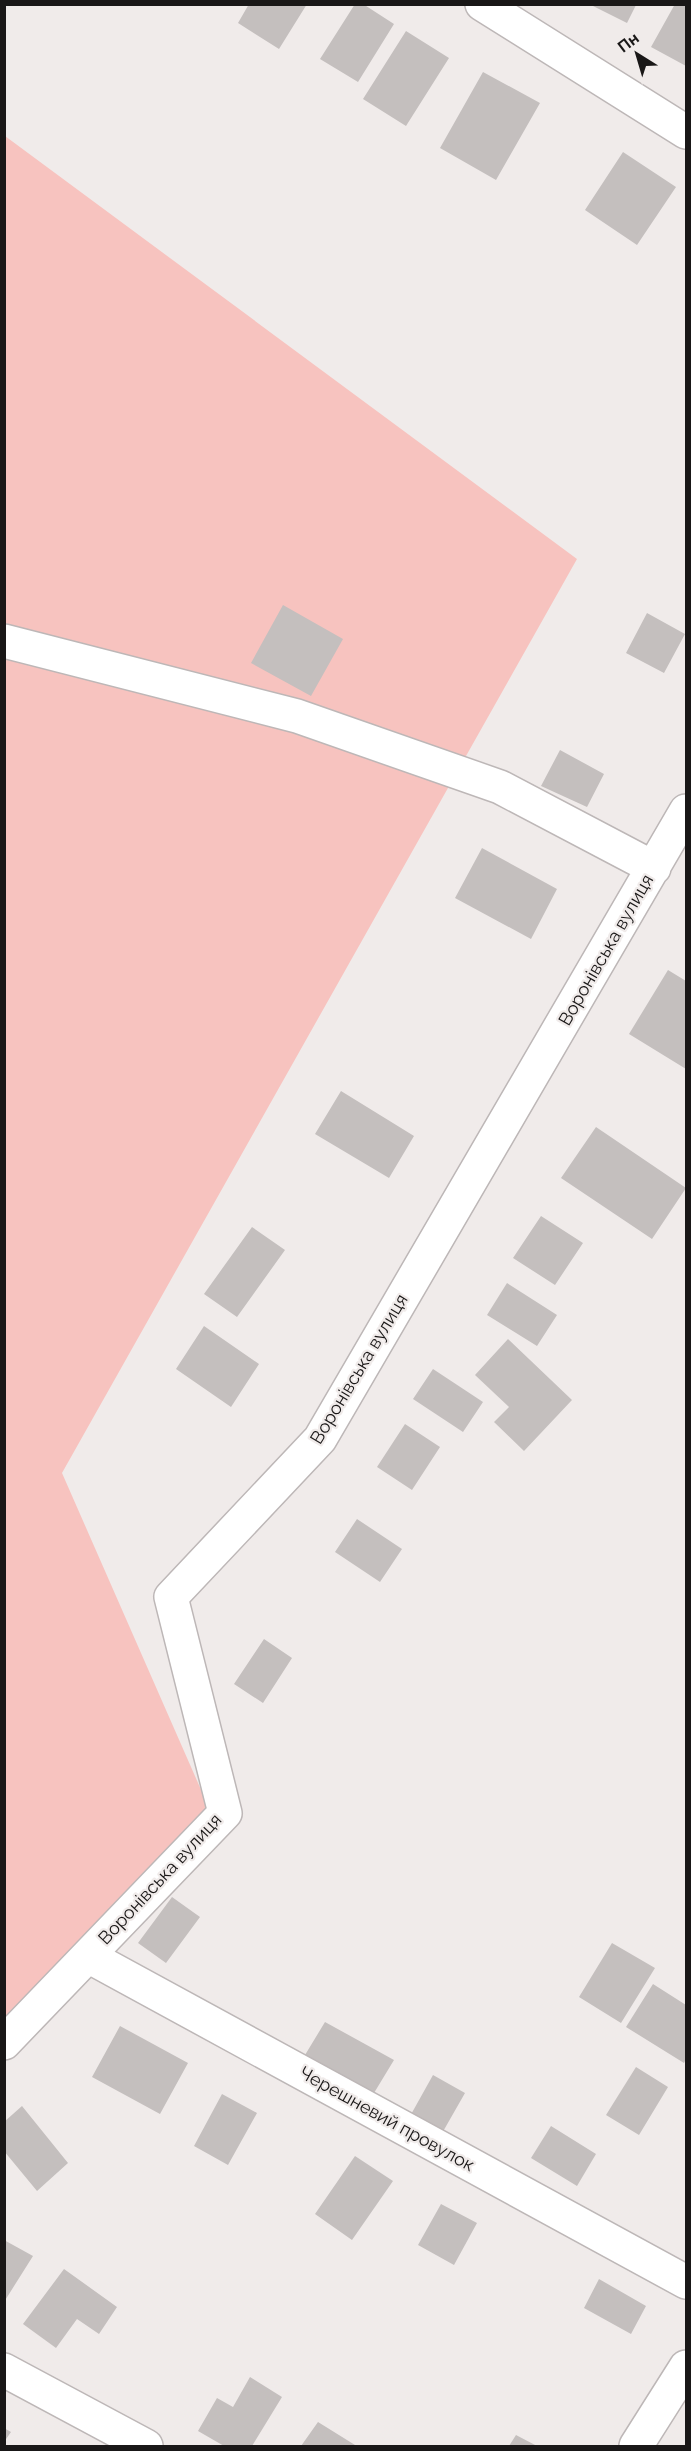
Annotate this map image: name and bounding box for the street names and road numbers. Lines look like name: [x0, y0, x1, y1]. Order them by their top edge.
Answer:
street label: Воронівська вулиця: [554, 870, 657, 1029]
street label: Воронівська вулиця: [306, 1290, 412, 1447]
street label: Воронівська вулиця: [94, 1809, 226, 1948]
street label: Черешневий провулок: [296, 2062, 478, 2175]

